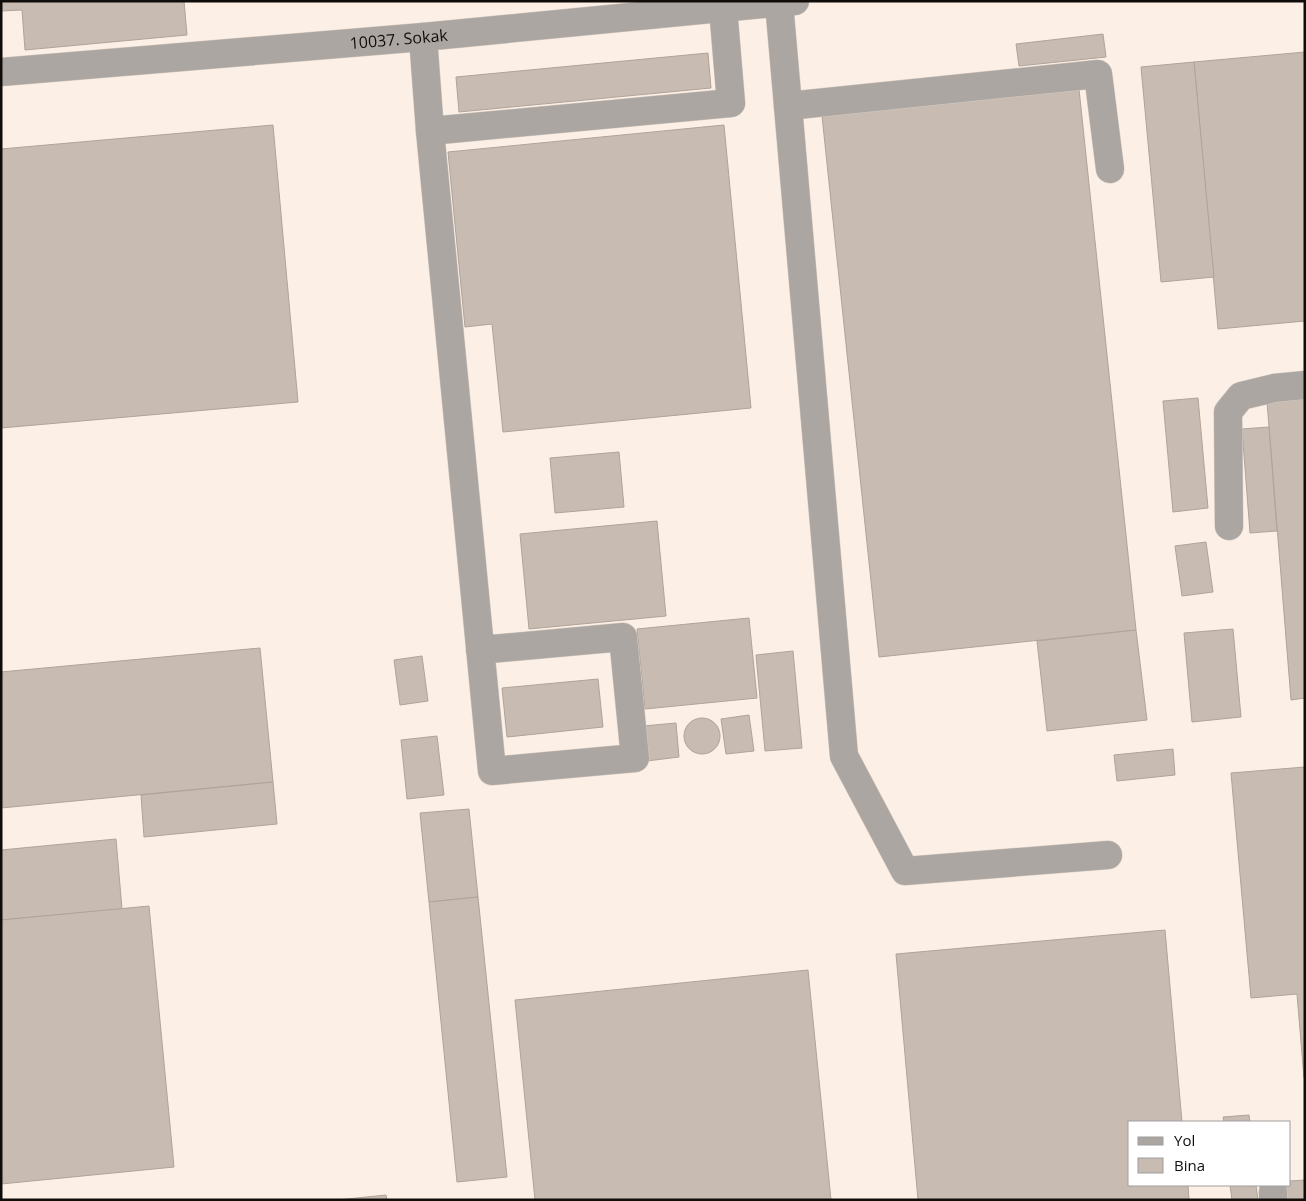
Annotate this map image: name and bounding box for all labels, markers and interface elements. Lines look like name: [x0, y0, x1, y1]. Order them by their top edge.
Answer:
street label: 10037. Sokak: [349, 24, 449, 54]
legend: [1128, 1121, 1291, 1186]
text: Yol: [1174, 1130, 1195, 1150]
text: Bina: [1174, 1155, 1205, 1175]

